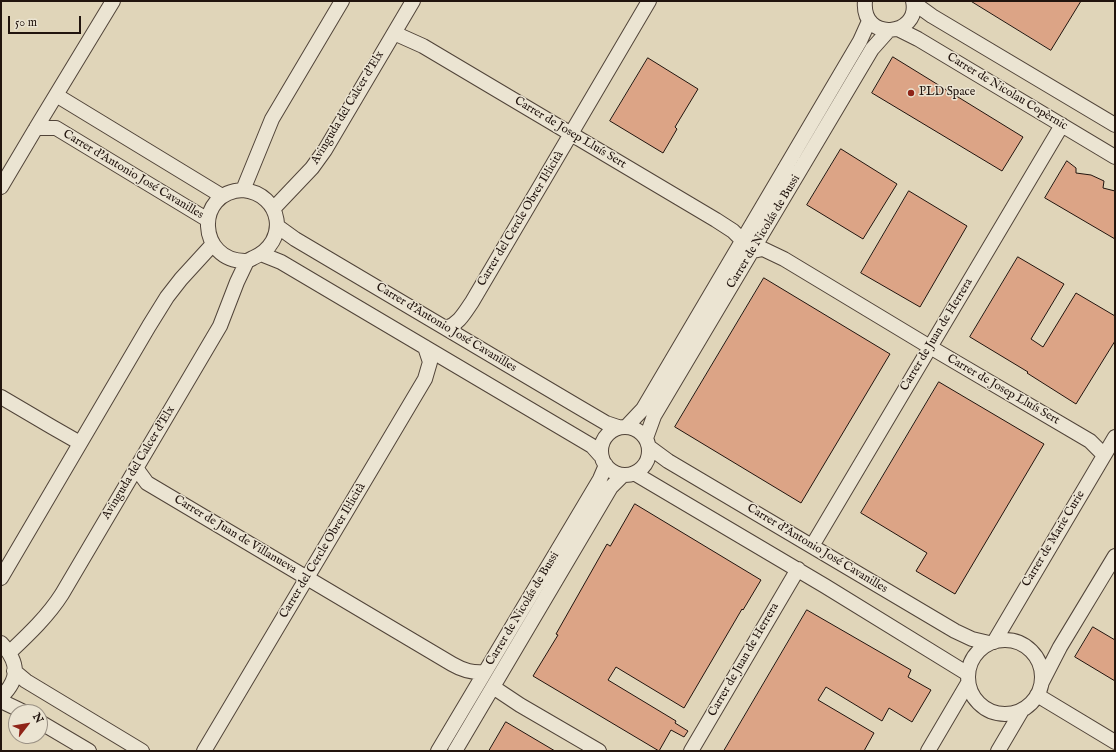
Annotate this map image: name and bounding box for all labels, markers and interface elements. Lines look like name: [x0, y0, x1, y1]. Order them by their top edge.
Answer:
scale bar: [10, 8, 83, 34]
text: 50 m: [15, 15, 37, 30]
street label: Avinguda del Calcer d'Elx: [309, 49, 387, 167]
street label: Carrer de Nicolau Copèrnic: [944, 50, 1070, 134]
place label: PLD Space: [919, 86, 975, 100]
marker: PLD Space: [906, 88, 916, 98]
street label: Carrer de Josep Lluís Sert: [512, 94, 628, 172]
street label: Carrer d'Antonio José Cavanilles: [60, 127, 206, 223]
street label: Carrer del Cercle Obrer Il·licità: [475, 149, 567, 289]
street label: Carrer de Nicolás de Bussi: [724, 172, 804, 292]
street label: Carrer de Juan de Herrera: [898, 276, 976, 394]
street label: Carrer d'Antonio José Cavanilles: [373, 280, 519, 376]
street label: Carrer de Josep Lluís Sert: [944, 352, 1062, 428]
street label: Avinguda del Calcer d'Elx: [100, 404, 178, 522]
street label: Carrer del Cercle Obrer Il·licità: [277, 481, 369, 621]
street label: Carrer de Marie Curie: [1020, 488, 1088, 590]
street label: Carrer de Juan de Villanueva: [171, 493, 299, 577]
street label: Carrer d'Antonio José Cavanilles: [744, 501, 890, 597]
street label: Carrer de Nicolás de Bussi: [483, 549, 563, 669]
street label: Carrer de Juan de Herrera: [706, 601, 782, 719]
north arrow: [8, 704, 48, 744]
text: N: [29, 711, 46, 726]

